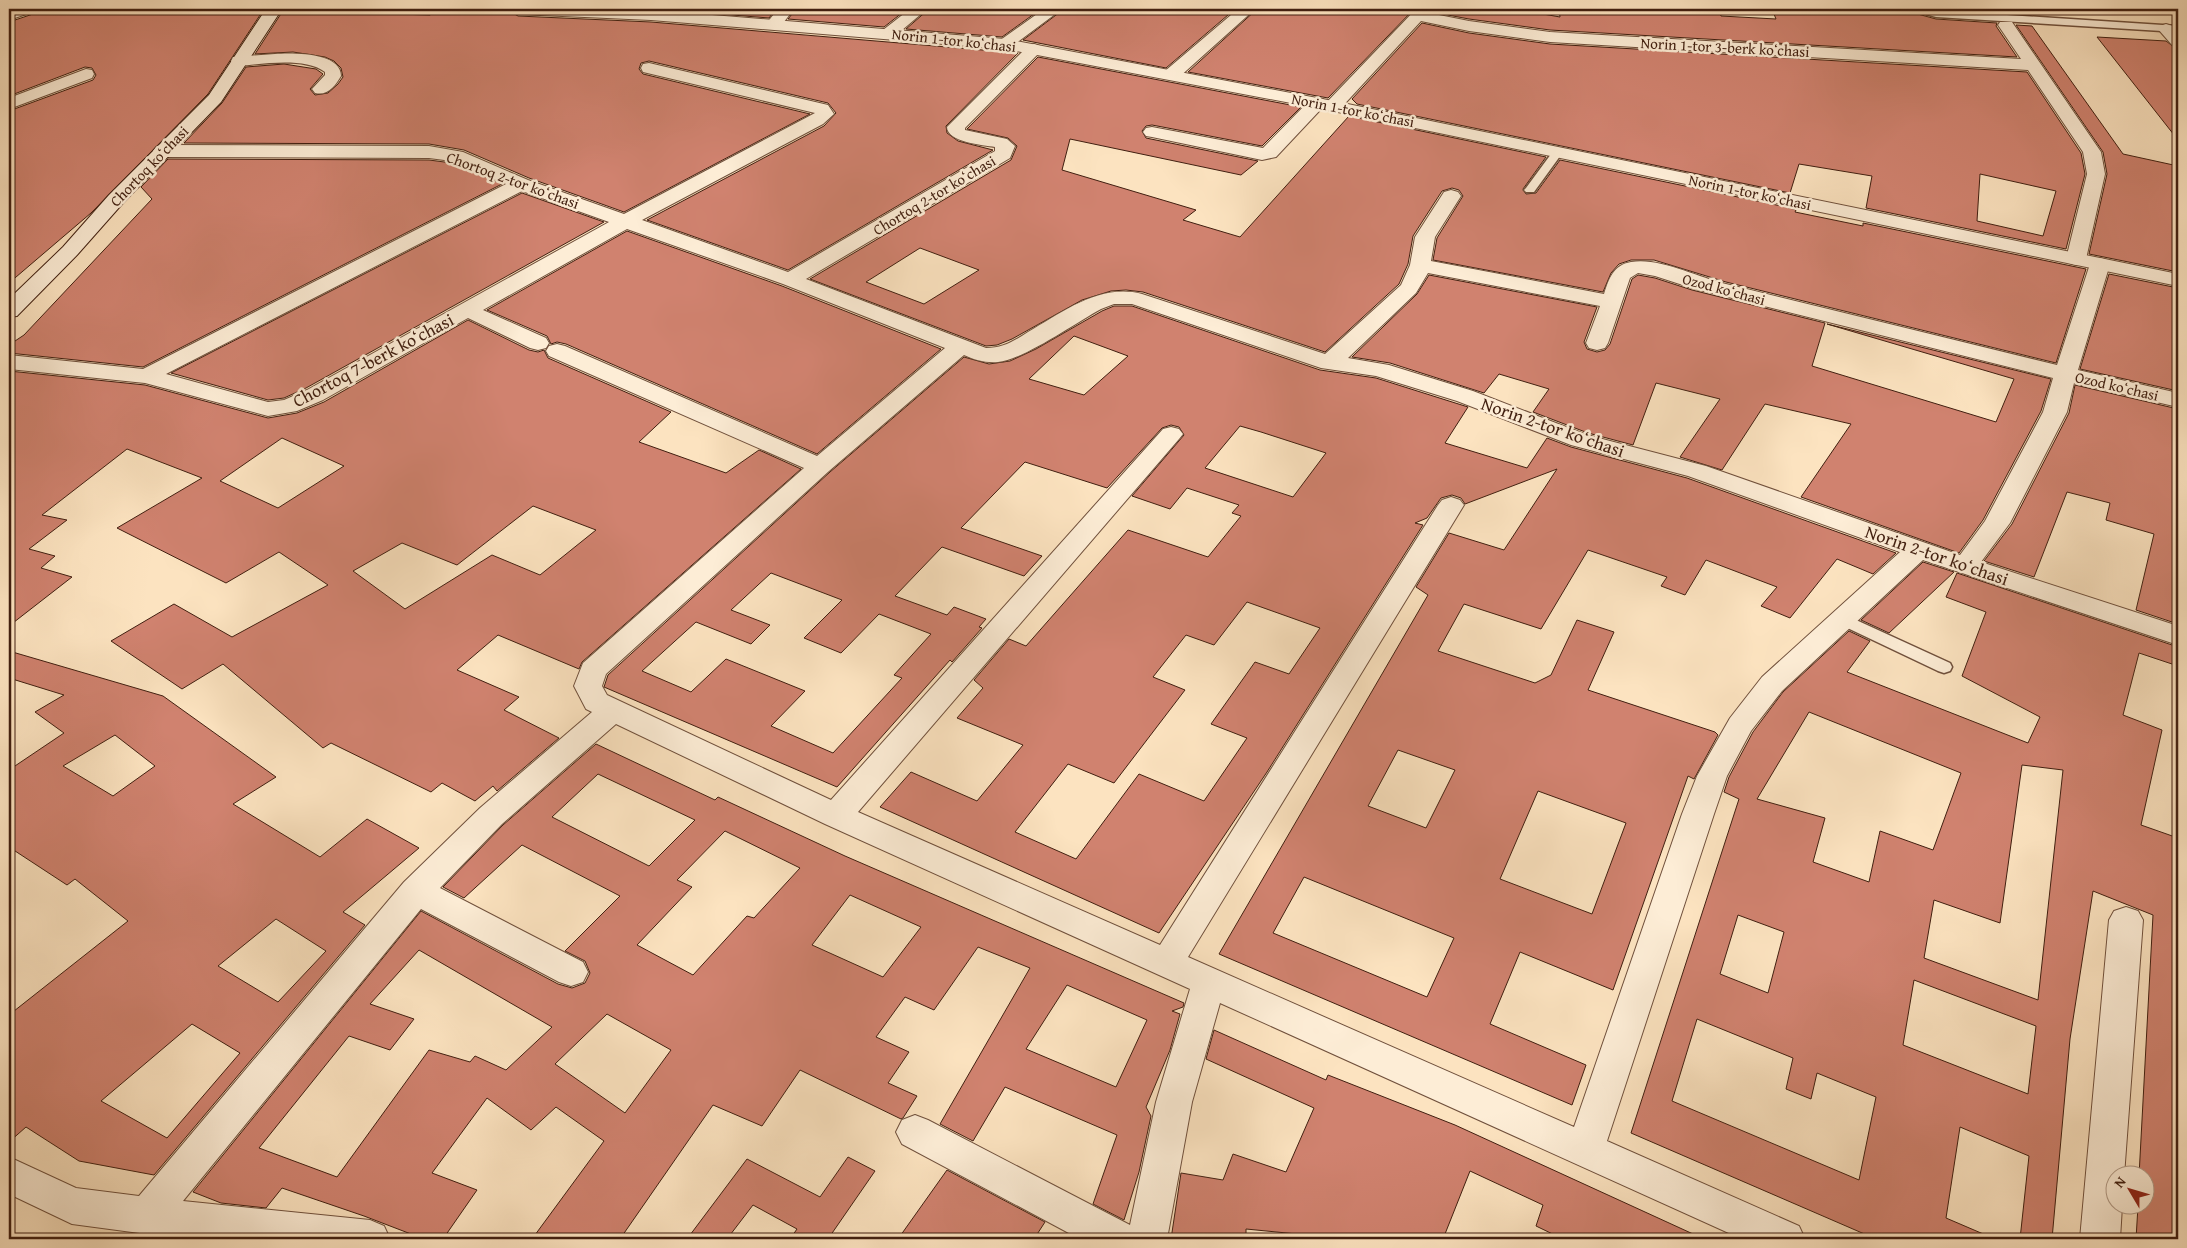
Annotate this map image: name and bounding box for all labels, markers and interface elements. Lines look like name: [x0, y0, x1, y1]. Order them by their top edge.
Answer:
street label: Norin 1-tor koʻchasi: [891, 23, 1017, 57]
street label: Norin 1-tor 3-berk koʻchasi: [1640, 32, 1810, 62]
street label: Norin 1-tor koʻchasi: [1290, 88, 1416, 132]
street label: Chortoq koʻchasi: [105, 121, 193, 211]
street label: Chortoq 2-tor koʻchasi: [444, 146, 582, 214]
street label: Chortoq 2-tor koʻchasi: [869, 150, 999, 240]
street label: Norin 1-tor koʻchasi: [1687, 169, 1813, 215]
street label: Ozod koʻchasi: [1680, 268, 1768, 310]
street label: Chortoq 7-berk koʻchasi: [288, 306, 458, 414]
street label: Ozod koʻchasi: [2073, 366, 2161, 406]
street label: Norin 2-tor koʻchasi: [1478, 390, 1628, 464]
street label: Norin 2-tor koʻchasi: [1862, 518, 2012, 592]
north arrow: [2104, 1166, 2154, 1216]
text: N: [2109, 1172, 2131, 1192]

